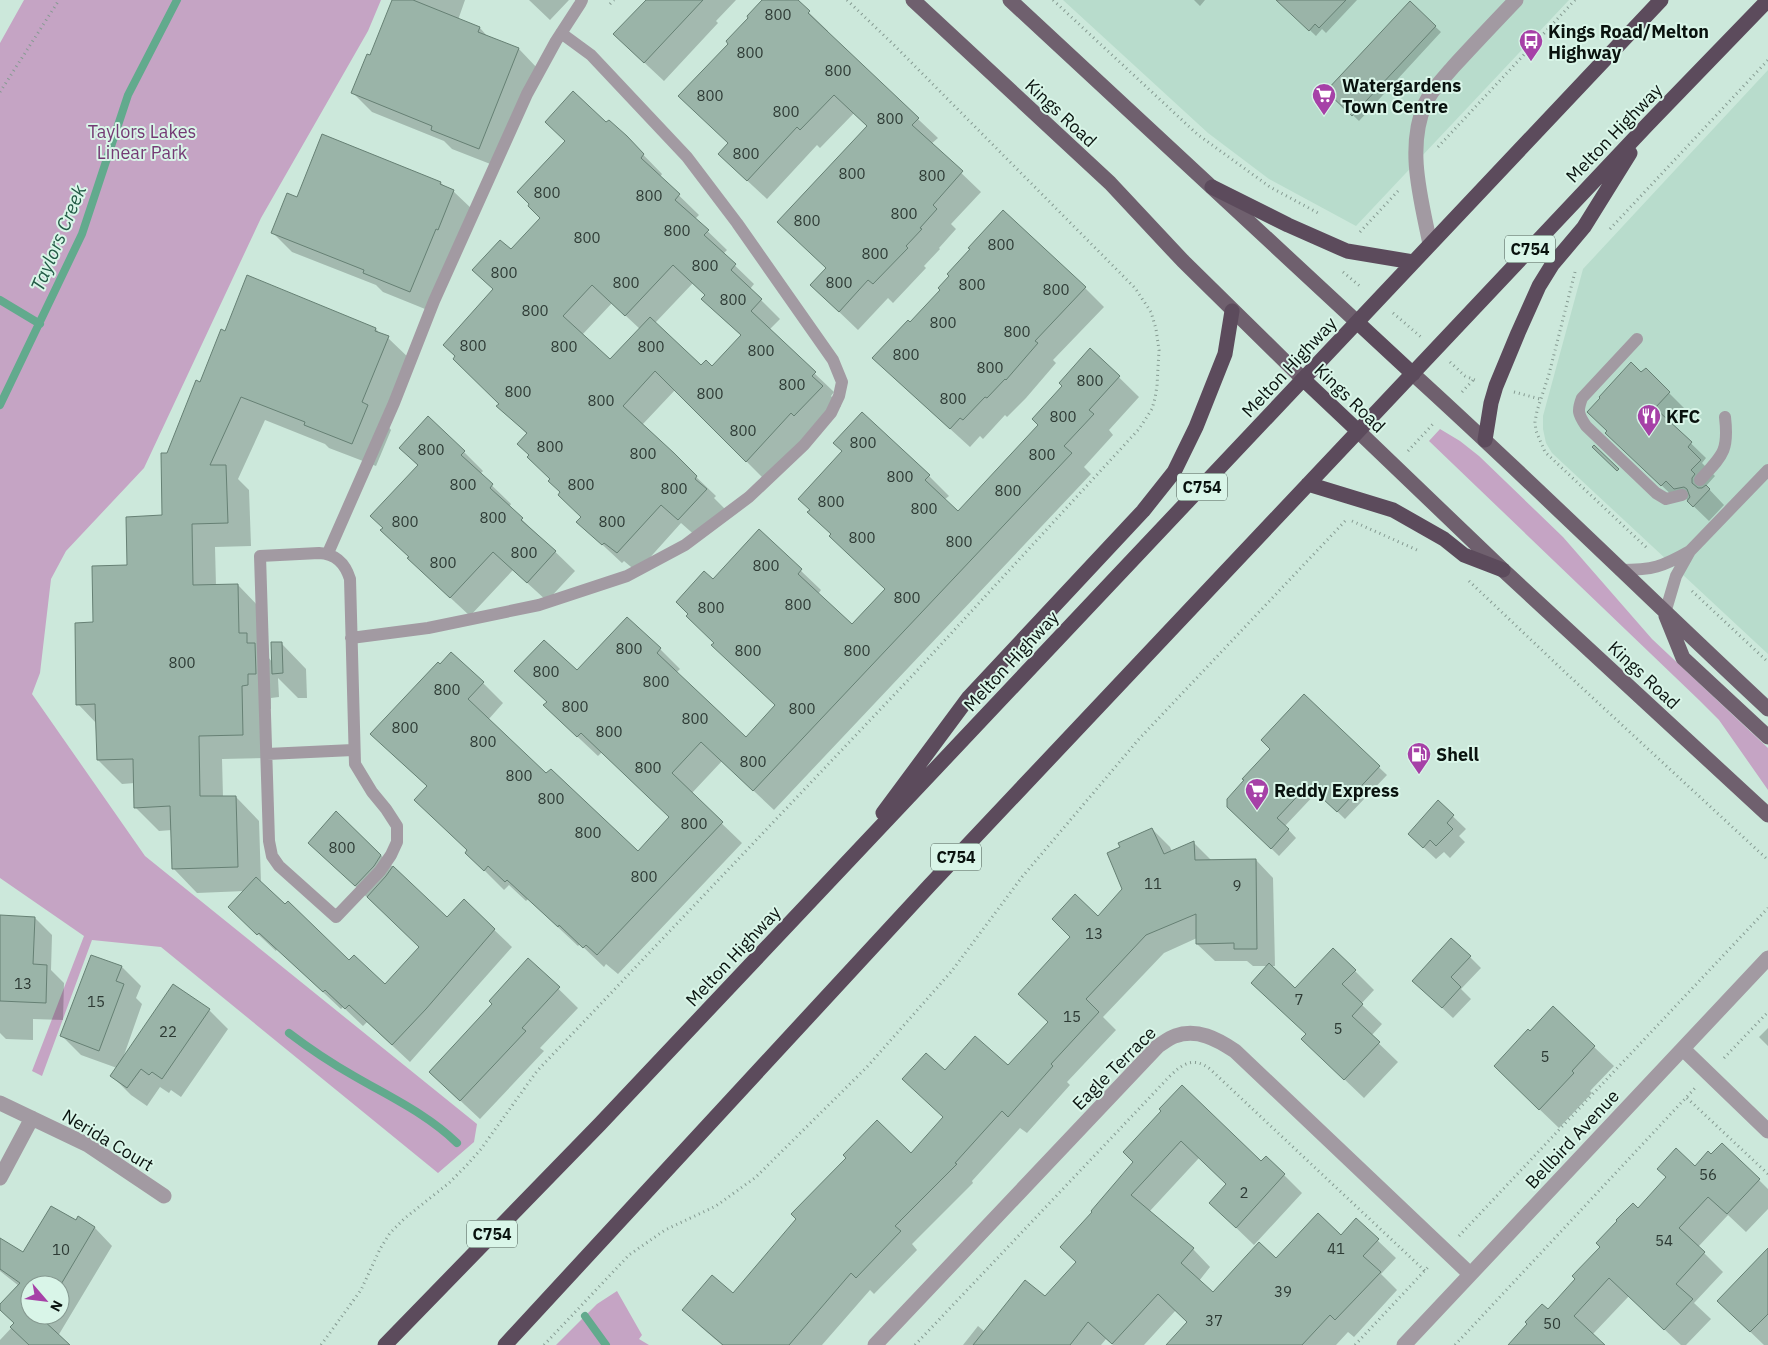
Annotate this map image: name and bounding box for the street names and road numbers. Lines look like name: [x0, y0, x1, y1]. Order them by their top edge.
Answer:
street label: Kings Road: [1020, 74, 1102, 152]
street label: Melton Highway: [1561, 79, 1667, 187]
road number: C754: [1505, 235, 1555, 262]
street label: Melton Highway: [1237, 312, 1341, 422]
street label: Kings Road: [1310, 358, 1390, 438]
road number: C754: [1177, 474, 1227, 501]
street label: Melton Highway: [959, 606, 1063, 716]
street label: Kings Road: [1603, 636, 1685, 714]
road number: C754: [931, 844, 981, 870]
street label: Melton Highway: [681, 901, 785, 1011]
street label: Eagle Terrace: [1067, 1021, 1161, 1115]
street label: Bellbird Avenue: [1520, 1084, 1624, 1193]
street label: Nerida Court: [58, 1104, 158, 1176]
road number: C754: [467, 1220, 517, 1248]

